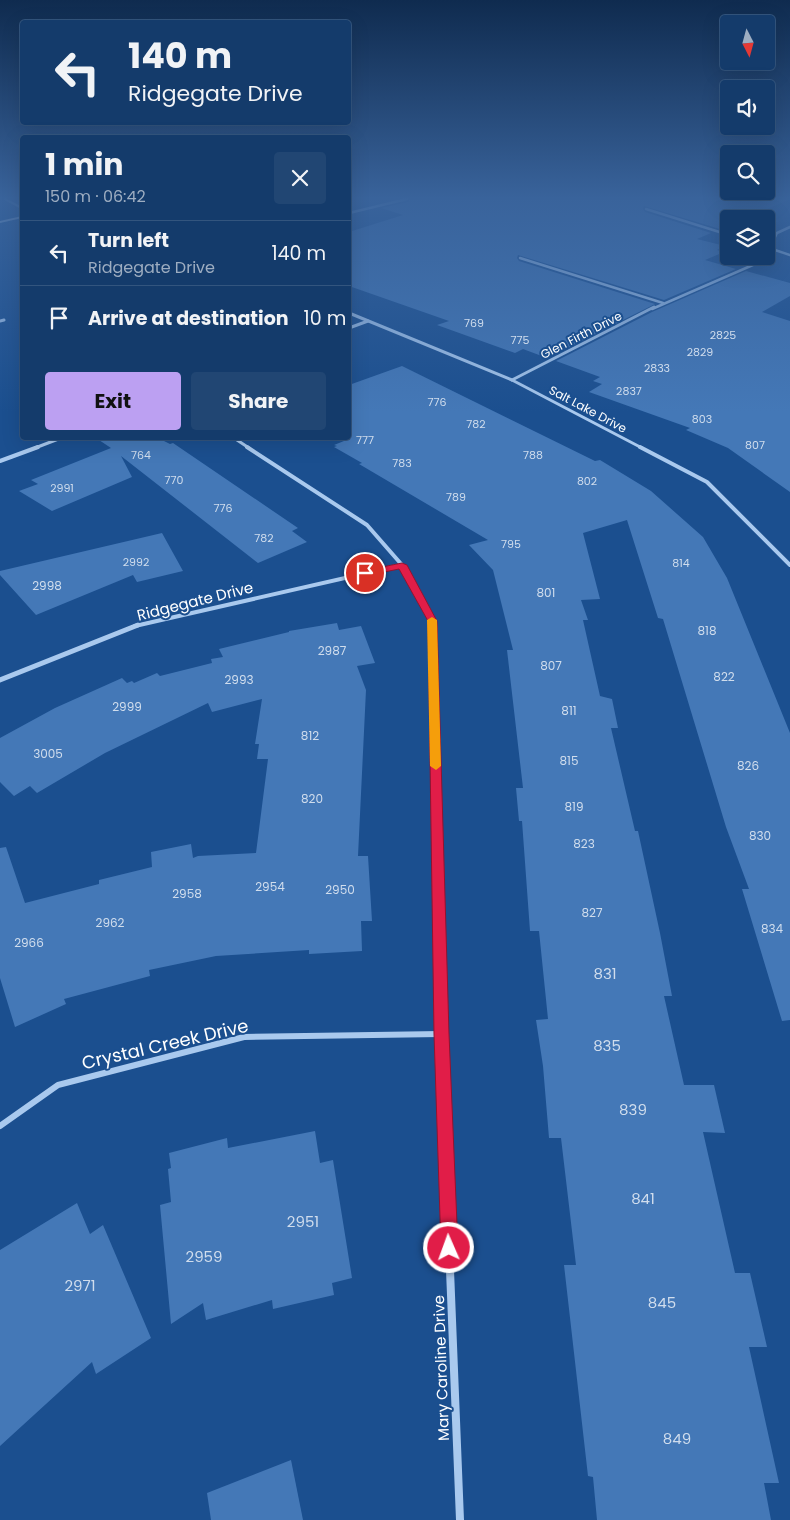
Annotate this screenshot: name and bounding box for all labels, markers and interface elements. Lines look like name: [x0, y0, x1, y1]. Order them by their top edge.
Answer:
north arrow: [720, 15, 775, 70]
map controls: [720, 15, 775, 265]
text: 140 m: [128, 31, 232, 80]
icon: left: [45, 40, 110, 105]
text: Ridgegate Drive: [128, 78, 303, 109]
button: sound: [720, 80, 775, 135]
text: 1 min: [45, 143, 123, 186]
button: search: [720, 145, 775, 200]
button: close: [274, 152, 326, 204]
text: 150 m · 06:42: [45, 185, 146, 208]
button: layers: [720, 210, 775, 265]
text: Turn left: [88, 227, 169, 254]
icon: left: [45, 239, 73, 267]
text: 140 m: [271, 240, 326, 267]
text: Ridgegate Drive: [88, 256, 215, 279]
icon: arrive: [45, 304, 73, 332]
text: Arrive at destination: [88, 305, 289, 332]
text: 10 m: [304, 305, 346, 332]
street label: Glen Firth Drive: [537, 307, 625, 363]
house number: 769: [464, 315, 484, 331]
house number: 2825: [710, 327, 736, 343]
house number: 775: [511, 332, 530, 348]
house number: 2829: [687, 344, 713, 360]
house number: 2833: [644, 360, 670, 376]
button: Exit: [45, 372, 181, 430]
button: Share: [191, 372, 326, 430]
street label: Salt Lake Drive: [546, 381, 630, 437]
house number: 2837: [616, 383, 642, 399]
house number: 776: [428, 394, 447, 410]
house number: 803: [692, 411, 712, 427]
house number: 782: [466, 416, 486, 432]
house number: 777: [356, 432, 374, 448]
house number: 807: [745, 437, 765, 453]
house number: 764: [131, 447, 151, 463]
house number: 788: [523, 447, 543, 463]
house number: 783: [392, 455, 412, 471]
house number: 770: [165, 472, 184, 488]
house number: 802: [577, 473, 597, 489]
house number: 2991: [50, 480, 74, 496]
house number: 789: [446, 489, 466, 505]
house number: 776: [214, 500, 233, 516]
house number: 782: [254, 530, 274, 546]
house number: 795: [501, 536, 521, 552]
pin: [344, 552, 386, 594]
house number: 2992: [123, 554, 149, 570]
house number: 814: [672, 555, 690, 571]
icon: arrive: [351, 559, 379, 587]
street label: Ridgegate Drive: [135, 576, 255, 626]
house number: 2998: [32, 577, 62, 594]
house number: 801: [537, 584, 555, 601]
house number: 818: [698, 622, 716, 639]
house number: 2987: [318, 642, 347, 659]
house number: 807: [540, 657, 562, 674]
house number: 822: [713, 668, 735, 685]
house number: 2993: [224, 671, 254, 688]
house number: 2999: [112, 698, 142, 715]
house number: 811: [561, 702, 577, 719]
house number: 812: [301, 727, 319, 744]
house number: 3005: [33, 745, 63, 762]
house number: 815: [560, 752, 578, 769]
house number: 826: [737, 757, 759, 774]
house number: 820: [301, 790, 323, 807]
house number: 819: [565, 798, 583, 815]
house number: 830: [749, 827, 771, 844]
house number: 823: [573, 835, 595, 852]
house number: 2954: [255, 878, 285, 895]
house number: 2950: [325, 881, 355, 898]
house number: 2958: [172, 885, 202, 902]
house number: 827: [581, 904, 603, 921]
house number: 2962: [96, 914, 125, 931]
house number: 834: [761, 920, 784, 937]
house number: 2966: [14, 934, 44, 951]
house number: 831: [593, 963, 617, 984]
street label: Crystal Creek Drive: [79, 1013, 251, 1075]
house number: 835: [593, 1035, 621, 1056]
house number: 839: [619, 1099, 647, 1120]
house number: 841: [631, 1188, 655, 1209]
house number: 2951: [287, 1211, 319, 1232]
position arrow: [422, 1221, 474, 1273]
house number: 2959: [186, 1246, 222, 1267]
house number: 2971: [64, 1275, 96, 1296]
house number: 845: [648, 1292, 676, 1313]
street label: Mary Caroline Drive: [428, 1295, 454, 1441]
house number: 849: [663, 1428, 691, 1449]

